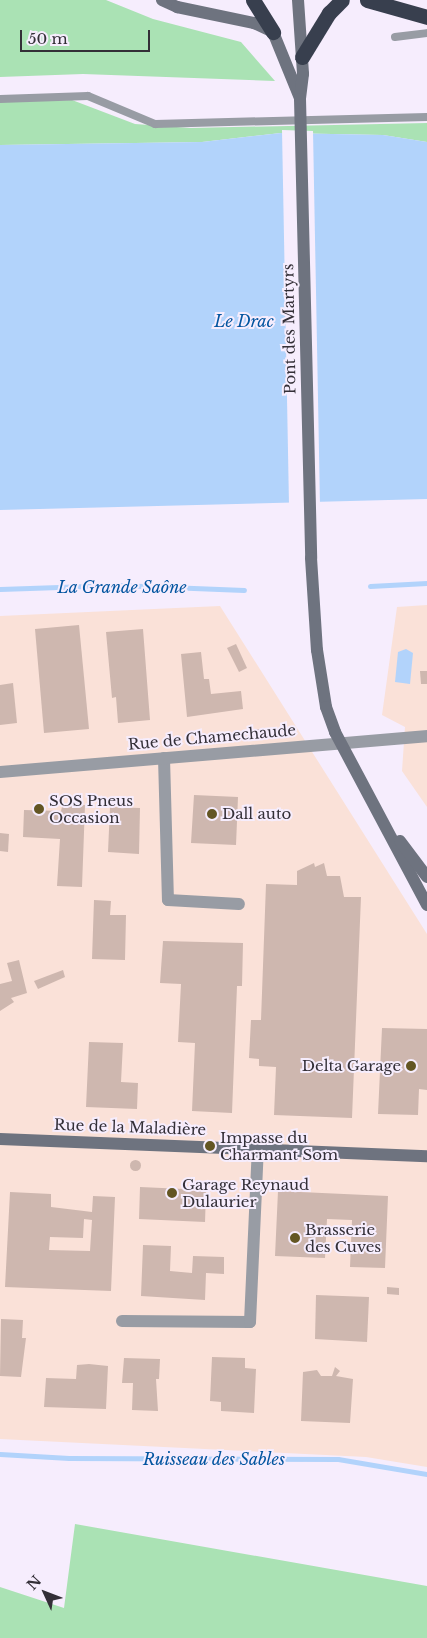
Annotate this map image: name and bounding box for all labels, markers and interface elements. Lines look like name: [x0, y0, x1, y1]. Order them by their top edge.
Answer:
scale bar: [22, 20, 152, 52]
text: 50 m: [28, 29, 68, 48]
street label: Pont des Martyrs: [279, 263, 299, 395]
water label: Le Drac: [214, 311, 274, 331]
water label: La Grande Saône: [57, 577, 187, 597]
street label: Rue de Chamechaude: [127, 721, 297, 753]
place label: SOS Pneus Occasion: [49, 791, 133, 826]
marker: SOS Pneus Occasion: [33, 803, 45, 815]
place label: Dall auto: [222, 805, 291, 823]
marker: Dall auto: [206, 808, 218, 820]
place label: Delta Garage: [302, 1057, 401, 1075]
marker: Delta Garage: [405, 1060, 417, 1072]
street label: Rue de la Maladière: [53, 1115, 207, 1139]
place label: Impasse du Charmant Som: [220, 1128, 338, 1163]
marker: Impasse du Charmant Som: [204, 1140, 216, 1152]
place label: Garage Reynaud Dulaurier: [182, 1175, 309, 1210]
marker: Garage Reynaud Dulaurier: [166, 1187, 178, 1199]
place label: Brasserie des Cuves: [305, 1220, 381, 1255]
marker: Brasserie des Cuves: [289, 1232, 301, 1244]
water label: Ruisseau des Sables: [143, 1449, 285, 1469]
north arrow: [20, 1568, 70, 1618]
text: N: [23, 1572, 45, 1594]

